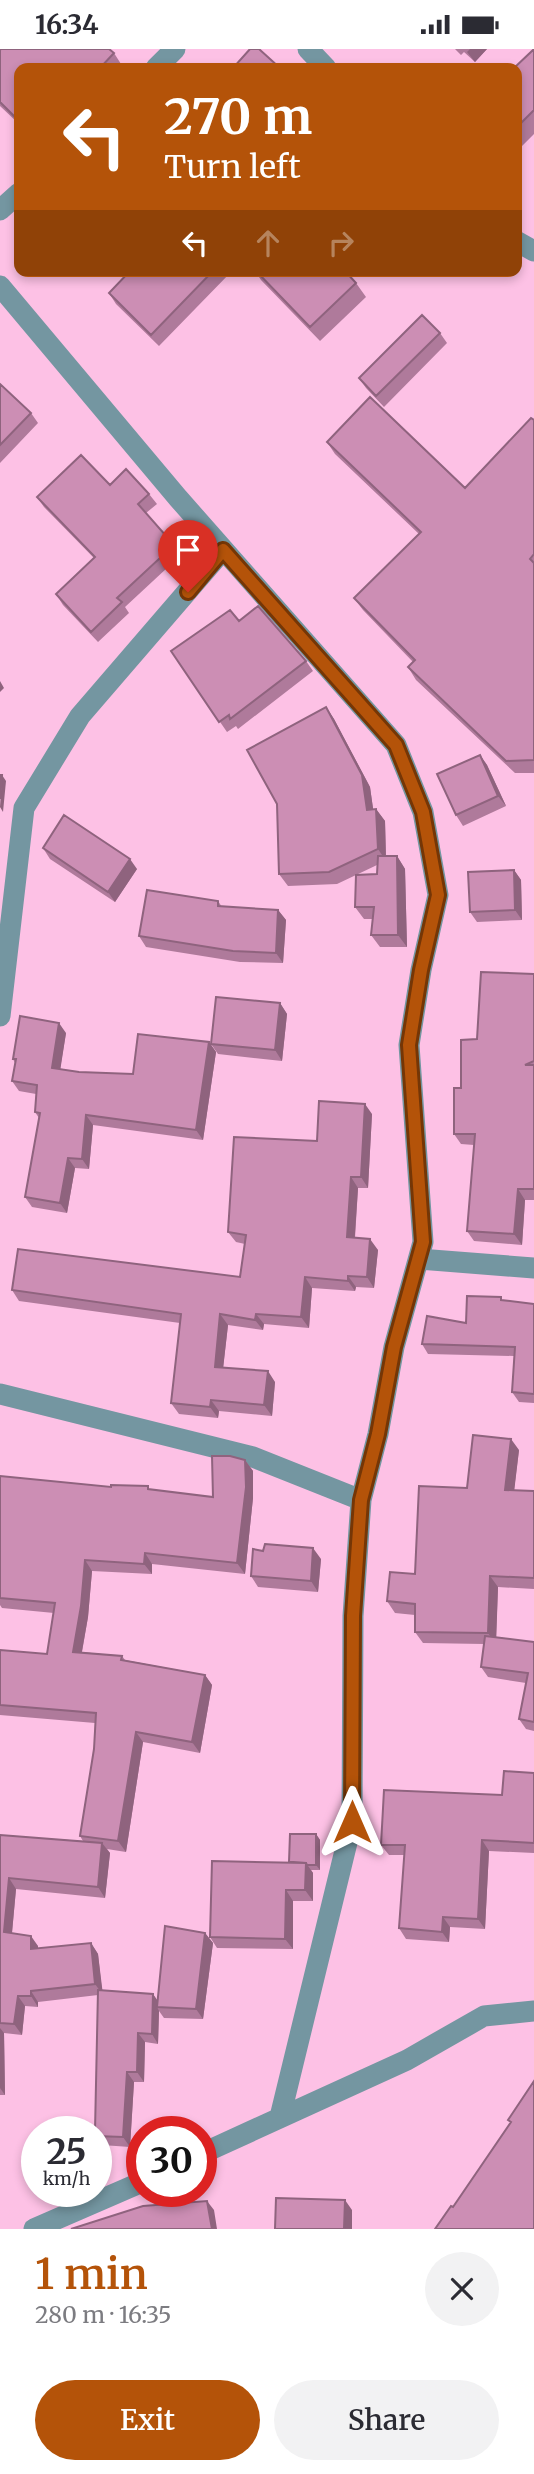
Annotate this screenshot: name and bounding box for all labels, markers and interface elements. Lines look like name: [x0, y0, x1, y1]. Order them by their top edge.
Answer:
text: 16:34: [35, 8, 99, 41]
text: 270 m: [164, 86, 312, 147]
icon: left: [49, 91, 140, 182]
text: Turn left: [164, 147, 301, 187]
icon: left: [176, 224, 214, 262]
icon: ahead: [249, 224, 287, 262]
icon: right: [322, 224, 360, 262]
pin: [158, 520, 218, 592]
icon: arrive: [169, 531, 207, 569]
position arrow: [315, 1785, 389, 1859]
speed limit sign: 30: [126, 2116, 217, 2207]
text: 25: [46, 2130, 87, 2174]
text: km/h: [43, 2167, 90, 2190]
text: 1 min: [35, 2248, 148, 2300]
button: close: [425, 2252, 499, 2326]
text: 280 m · 16:35: [35, 2300, 171, 2329]
button: Exit: [35, 2380, 260, 2460]
button: Share: [274, 2380, 499, 2460]

